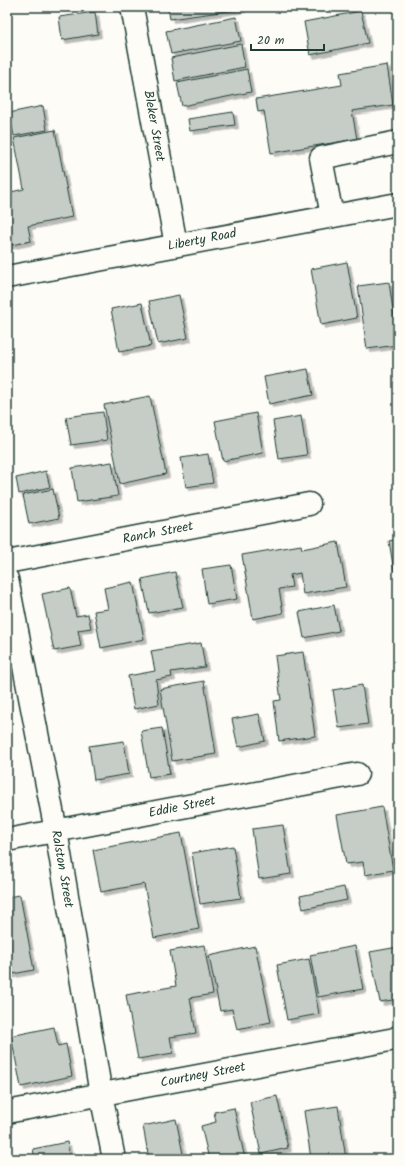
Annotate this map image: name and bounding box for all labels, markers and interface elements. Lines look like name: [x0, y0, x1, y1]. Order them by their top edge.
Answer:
scale bar: [251, 26, 324, 52]
text: 20 m: [257, 31, 285, 50]
street label: Bleker Street: [137, 89, 171, 164]
street label: Liberty Road: [166, 223, 239, 257]
street label: Ranch Street: [121, 516, 196, 550]
street label: Eddie Street: [147, 790, 218, 824]
street label: Ralston Street: [45, 829, 79, 910]
street label: Courtney Street: [159, 1056, 248, 1094]

